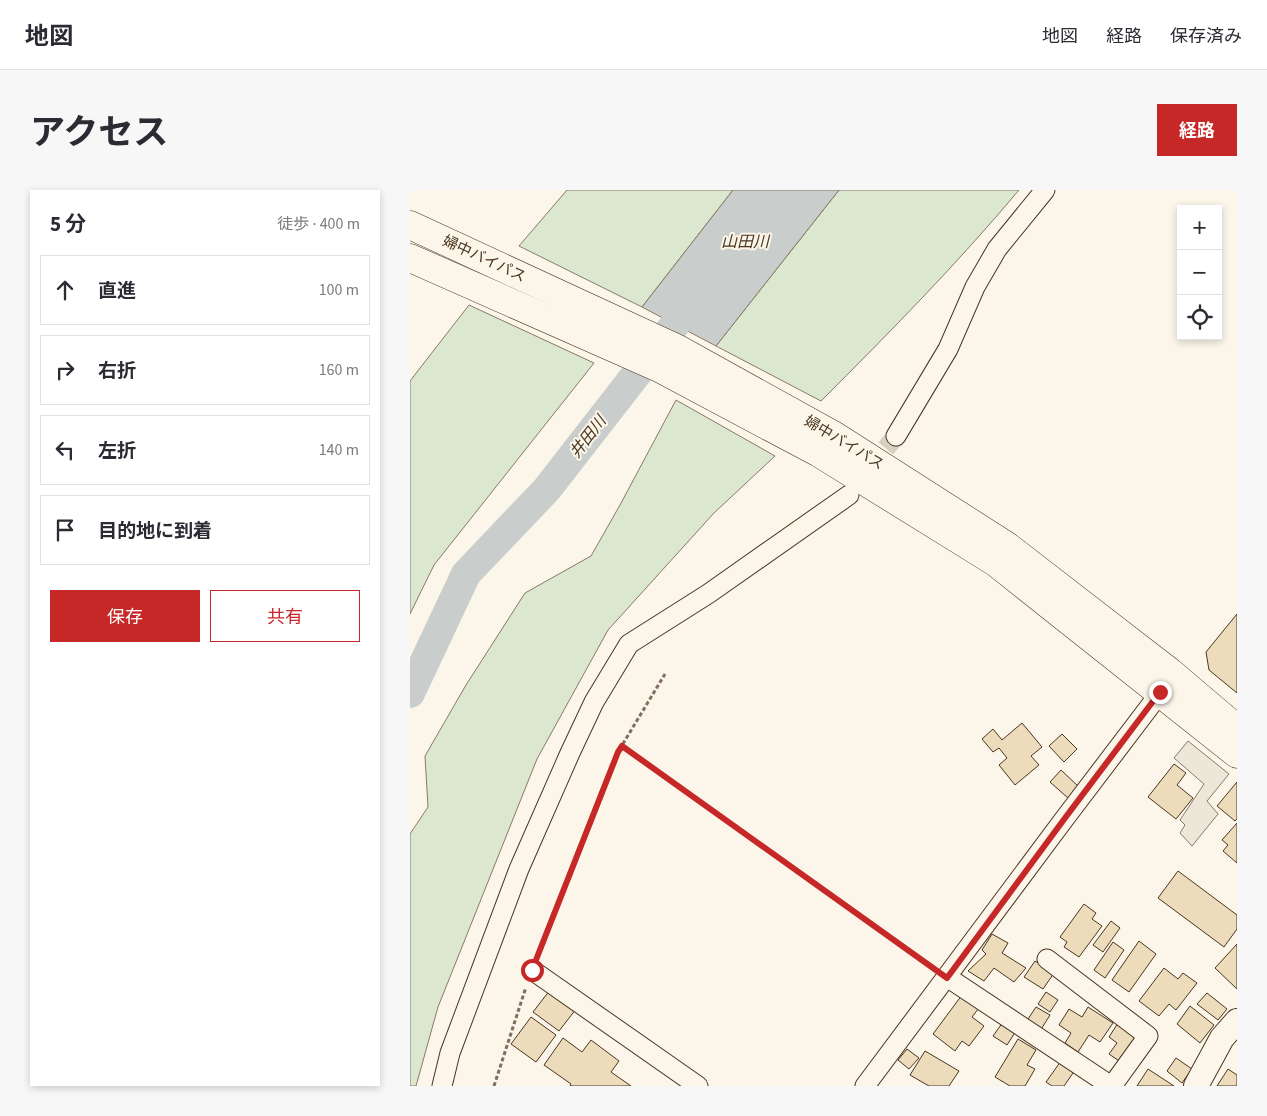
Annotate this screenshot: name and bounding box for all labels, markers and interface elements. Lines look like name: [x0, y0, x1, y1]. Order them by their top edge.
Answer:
text: 地図: [25, 19, 73, 54]
text: 地図: [1042, 24, 1078, 49]
text: 経路: [1106, 24, 1142, 49]
text: 保存済み: [1170, 24, 1242, 49]
button: 経路: [1157, 104, 1237, 156]
text: アクセス: [30, 108, 168, 158]
map controls: [1177, 205, 1222, 340]
button: +: [1177, 205, 1222, 250]
text: 5 分: [50, 209, 86, 239]
text: 徒歩 · 400 m: [277, 213, 360, 235]
street label: 婦中バイパス: [439, 231, 529, 287]
water label: 山田川: [721, 231, 771, 253]
button: −: [1177, 250, 1222, 295]
icon: ahead: [51, 276, 79, 304]
text: 直進: [98, 278, 136, 305]
text: 100 m: [319, 279, 359, 301]
button: locate: [1177, 295, 1222, 340]
icon: right: [51, 356, 79, 384]
text: 右折: [98, 358, 136, 385]
text: 160 m: [319, 359, 359, 381]
water label: 井田川: [565, 410, 613, 463]
street label: 婦中バイパス: [800, 411, 888, 475]
icon: left: [51, 436, 79, 464]
text: 左折: [98, 438, 136, 465]
text: 140 m: [319, 439, 359, 461]
icon: arrive: [51, 516, 79, 544]
text: 目的地に到着: [98, 518, 212, 545]
button: 保存: [50, 590, 200, 642]
button: 共有: [210, 590, 360, 642]
route end: [1149, 681, 1172, 704]
route start: [521, 959, 544, 982]

